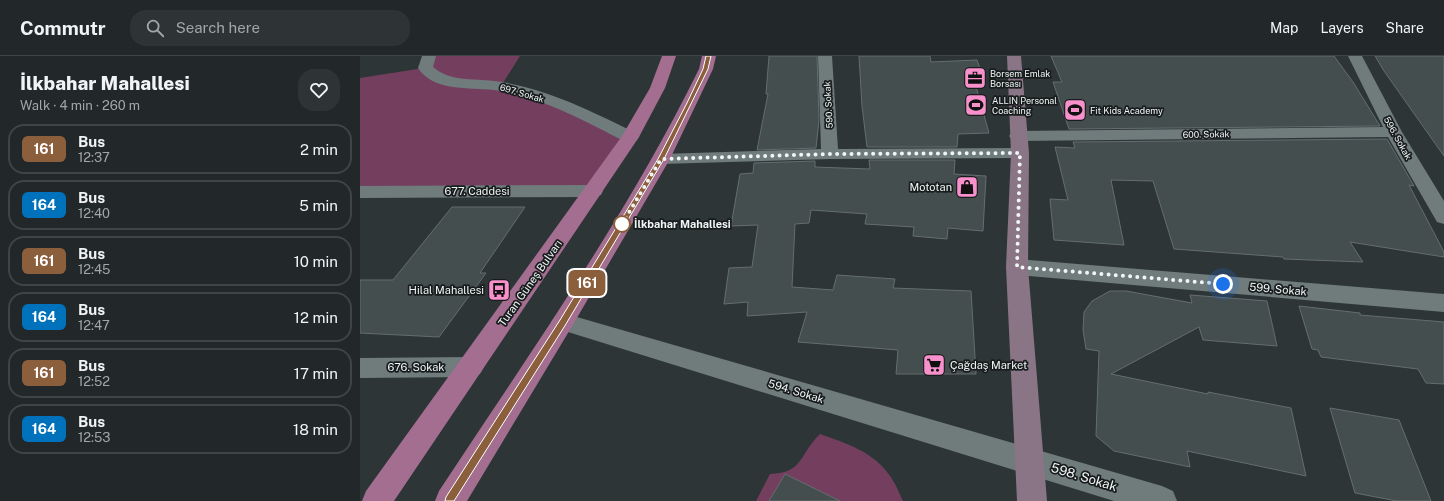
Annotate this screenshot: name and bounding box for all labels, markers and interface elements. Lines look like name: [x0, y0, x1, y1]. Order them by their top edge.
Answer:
search box: [130, 10, 410, 46]
text: Commutr: [20, 17, 106, 39]
icon: search: [144, 17, 166, 39]
text: Search here: [176, 19, 260, 36]
text: Map: [1270, 20, 1298, 36]
text: Layers: [1320, 20, 1364, 36]
text: Share: [1386, 20, 1424, 36]
office icon: Borsem Emlak Borsası: [962, 65, 988, 91]
place label: Borsem Emlak Borsası: [990, 68, 1050, 89]
button: heart: [298, 69, 340, 111]
text: İlkbahar Mahallesi: [20, 72, 190, 94]
street label: 697. Sokak: [499, 81, 545, 105]
street label: 590. Sokak: [821, 81, 835, 129]
sports icon: ALLIN Personal Coaching: [963, 92, 989, 118]
place label: ALLIN Personal Coaching: [992, 95, 1057, 116]
sports icon: Fit Kids Academy: [1062, 97, 1088, 123]
text: Walk · 4 min · 260 m: [20, 98, 140, 113]
place label: Fit Kids Academy: [1090, 105, 1163, 116]
street label: 596. Sokak: [1382, 115, 1414, 161]
street label: 600. Sokak: [1183, 128, 1229, 140]
text: Bus: [78, 133, 105, 150]
text: 161: [33, 141, 55, 157]
text: 2 min: [300, 141, 338, 158]
text: 12:37: [78, 150, 110, 165]
shop icon: Mototan: [954, 174, 980, 200]
place label: Mototan: [910, 181, 952, 193]
street label: 677. Caddesi: [445, 185, 509, 197]
text: Bus: [78, 189, 105, 206]
text: 164: [32, 197, 56, 213]
text: 5 min: [299, 197, 338, 214]
text: 12:40: [78, 206, 110, 221]
marker: İlkbahar Mahallesi: [613, 215, 631, 233]
place label: İlkbahar Mahallesi: [634, 217, 731, 230]
street label: Turan Güneş Bulvarı: [496, 238, 565, 329]
text: Bus: [78, 245, 105, 262]
text: 161: [33, 253, 55, 269]
text: 10 min: [294, 253, 338, 270]
text: 12:45: [78, 262, 110, 277]
line badge: 161: [564, 270, 610, 296]
your location: [1213, 274, 1233, 294]
text: 161: [576, 275, 598, 291]
bus stop icon: Hilal Mahallesi: [486, 277, 512, 303]
street label: 599. Sokak: [1249, 281, 1307, 297]
place label: Hilal Mahallesi: [409, 284, 484, 296]
text: Bus: [78, 301, 105, 318]
text: 164: [32, 309, 56, 325]
text: 12 min: [294, 309, 338, 326]
text: 12:47: [78, 318, 110, 333]
supermarket icon: Çağdaş Market: [921, 352, 947, 378]
text: Bus: [78, 357, 105, 374]
place label: Çağdaş Market: [950, 359, 1027, 372]
street label: 676. Sokak: [388, 361, 444, 373]
text: 161: [33, 365, 55, 381]
text: 17 min: [294, 365, 338, 382]
text: 12:52: [78, 374, 110, 389]
street label: 594. Sokak: [767, 377, 825, 405]
text: Bus: [78, 413, 105, 430]
text: 164: [32, 421, 56, 437]
text: 18 min: [293, 421, 338, 438]
text: 12:53: [78, 430, 111, 445]
street label: 598. Sokak: [1049, 460, 1119, 494]

